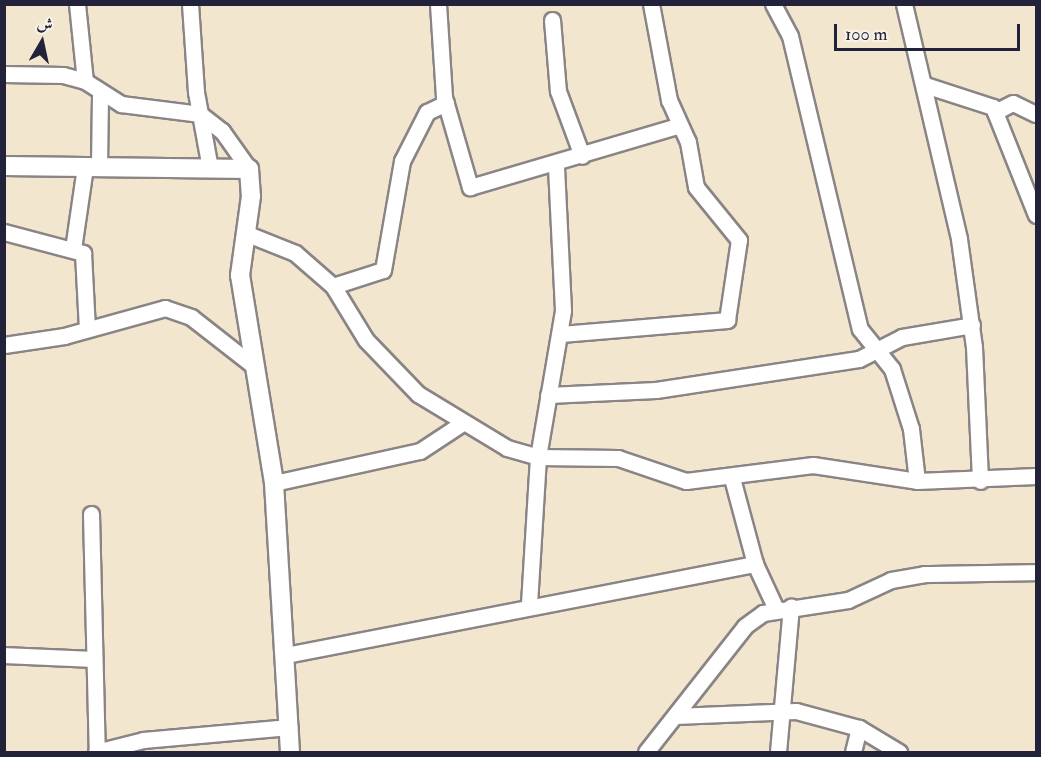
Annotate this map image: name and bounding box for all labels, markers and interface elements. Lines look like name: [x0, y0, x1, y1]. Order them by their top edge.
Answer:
north arrow: [12, 12, 72, 72]
scale bar: [837, 12, 1023, 50]
text: ش: [35, 13, 54, 35]
text: 100 m: [845, 23, 888, 46]

